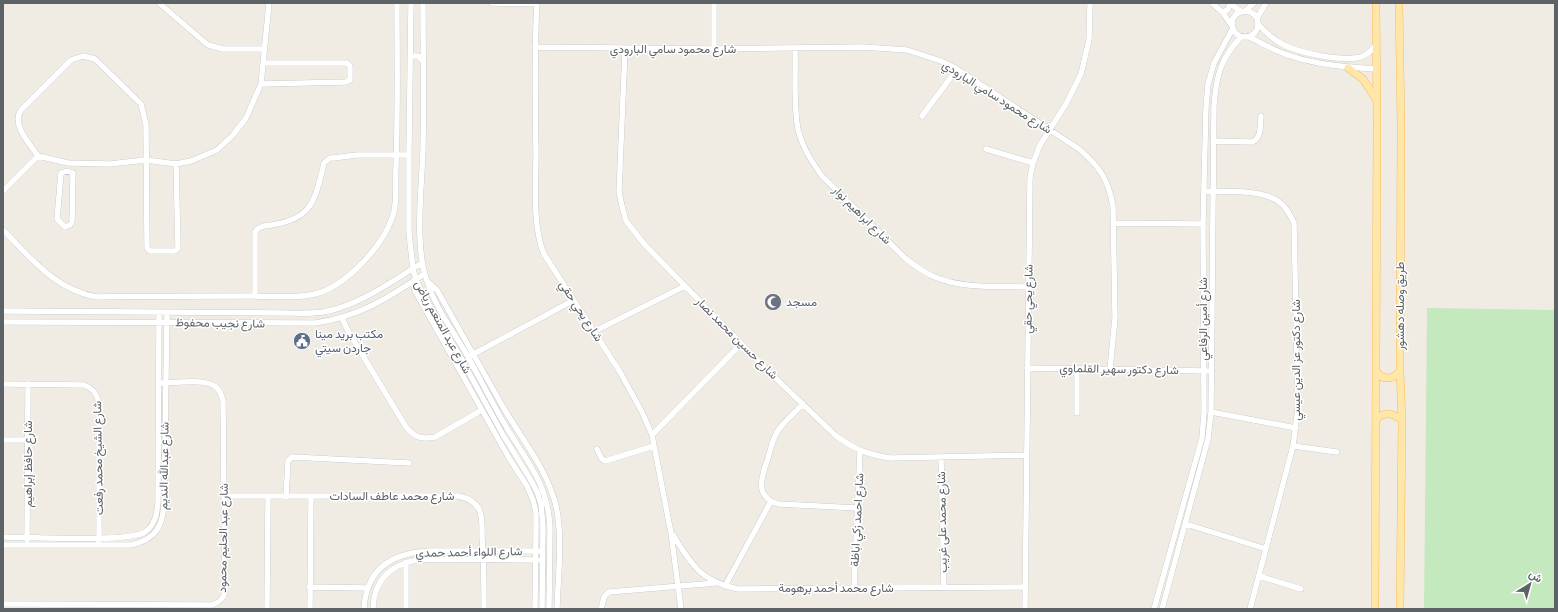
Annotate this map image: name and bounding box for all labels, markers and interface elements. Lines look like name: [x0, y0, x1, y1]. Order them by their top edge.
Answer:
street label: شارع محمود سامي البارودي: [610, 43, 736, 59]
street label: شارع محمود سامي البارودي: [938, 58, 1054, 139]
street label: شارع ابراهيم نوار: [828, 183, 893, 249]
street label: طريق وصله دهشور: [1394, 262, 1408, 351]
street label: شارع يحي حقي: [1021, 264, 1039, 334]
street label: شارع أمين الرفاعي: [1196, 277, 1213, 361]
street label: شارع عبد المنعم رياض: [410, 278, 474, 377]
street label: شارع يحي حقي: [554, 279, 605, 346]
mosque icon: مسجد: [763, 292, 783, 312]
street label: شارع حسين محمد نصار: [691, 294, 780, 383]
place label: مسجد: [786, 296, 817, 309]
street label: شارع دكتور عز الدين عيسي: [1290, 299, 1306, 421]
street label: شارع نجيب محفوظ: [175, 316, 265, 333]
place label: مكتب بريد مينا جاردن سيتي: [315, 328, 383, 358]
public building icon: مكتب بريد مينا جاردن سيتي: [292, 331, 312, 351]
street label: شارع دكتور سهير القلماوي: [1059, 362, 1179, 380]
street label: شارع الشيخ محمد رفعت: [91, 401, 108, 515]
street label: شارع حافظ إبراهيم: [22, 420, 37, 508]
street label: شارع عبدالله النديم: [156, 422, 174, 510]
street label: شارع محمد على غريب: [935, 471, 952, 573]
street label: شارع احمد زكي اباظة: [849, 473, 869, 567]
street label: شارع عبد الحليم محمود: [216, 483, 233, 593]
street label: شارع محمد عاطف السادات: [330, 490, 454, 505]
street label: شارع اللواء أحمد حمدي: [415, 544, 523, 563]
north arrow: [1510, 564, 1550, 604]
text: ش: [1527, 568, 1544, 586]
street label: شارع محمد أحمد برهومة: [778, 581, 894, 597]

